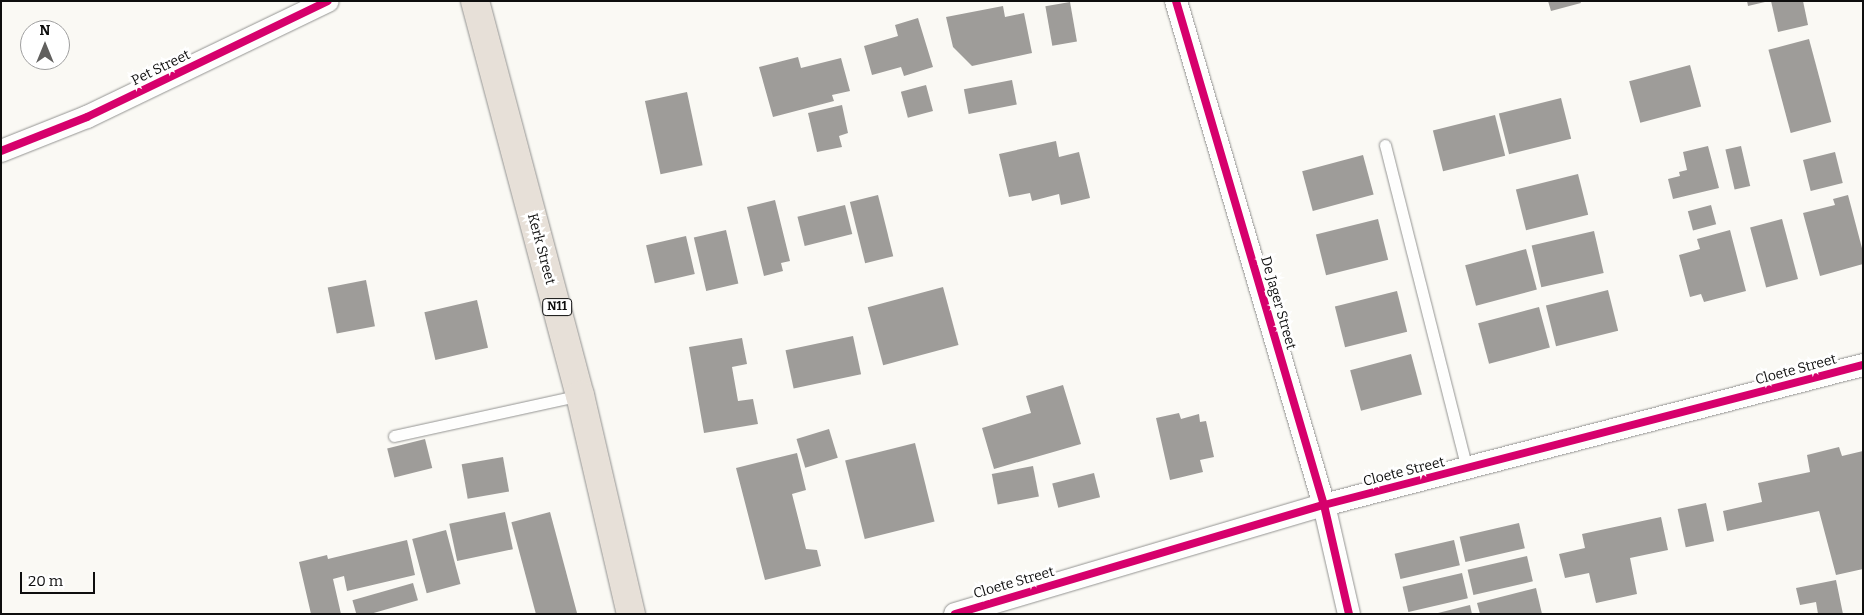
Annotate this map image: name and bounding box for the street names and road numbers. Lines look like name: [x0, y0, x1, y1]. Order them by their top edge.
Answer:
street label: Pet Street: [129, 47, 193, 89]
street label: Kerk Street: [523, 211, 559, 287]
street label: De Jager Street: [1257, 254, 1299, 352]
road number: N11: [542, 298, 572, 316]
street label: Cloete Street: [1754, 351, 1838, 389]
street label: Cloete Street: [1362, 454, 1446, 490]
street label: Cloete Street: [972, 563, 1056, 603]

